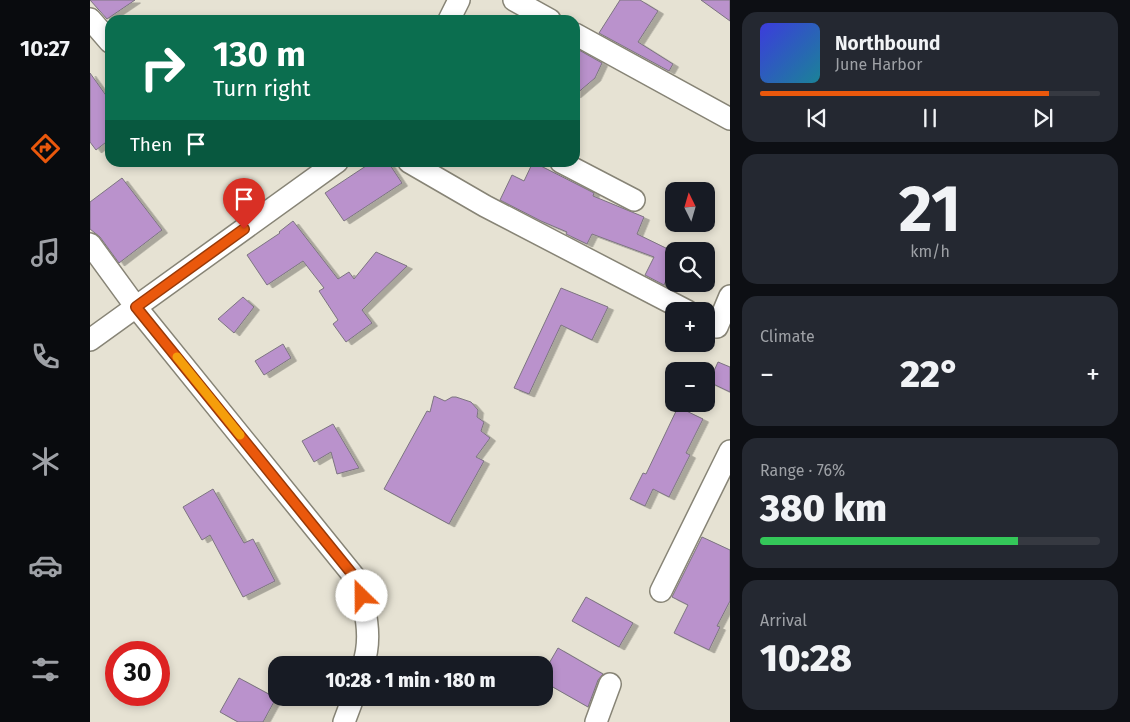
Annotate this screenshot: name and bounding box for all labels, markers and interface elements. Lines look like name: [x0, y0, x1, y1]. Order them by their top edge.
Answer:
text: Northbound: [835, 32, 940, 55]
text: 130 m: [213, 33, 306, 75]
text: 10:27: [20, 35, 70, 62]
icon: right: [130, 35, 195, 100]
text: June Harbor: [835, 55, 922, 74]
text: Turn right: [213, 75, 310, 102]
icon: previous: [803, 104, 831, 132]
icon: pause: [916, 104, 944, 132]
icon: next: [1029, 104, 1057, 132]
icon: arrive: [182, 130, 210, 158]
icon: directions: [28, 131, 63, 166]
text: Then: [130, 133, 172, 156]
text: 21: [899, 170, 961, 248]
pin: [223, 178, 265, 229]
north arrow: [665, 182, 715, 232]
map controls: [665, 182, 715, 412]
icon: arrive: [230, 185, 258, 213]
icon: music: [28, 235, 63, 270]
button: search: [665, 242, 715, 292]
text: km/h: [910, 242, 950, 261]
button: +: [665, 302, 715, 352]
text: Climate: [760, 327, 815, 346]
icon: phone: [28, 339, 63, 374]
text: 22°: [900, 351, 960, 397]
text: −: [760, 358, 774, 391]
text: +: [1086, 358, 1100, 391]
button: −: [665, 362, 715, 412]
icon: climate: [28, 444, 63, 479]
text: Range · 76%: [760, 461, 845, 480]
text: 380 km: [760, 485, 887, 531]
icon: car: [28, 548, 63, 583]
position arrow: [335, 569, 387, 621]
text: Arrival: [760, 611, 807, 630]
text: 10:28: [760, 635, 852, 681]
speed limit sign: 30: [105, 641, 170, 706]
icon: filters: [28, 652, 63, 687]
text: 10:28 · 1 min · 180 m: [326, 669, 495, 692]

